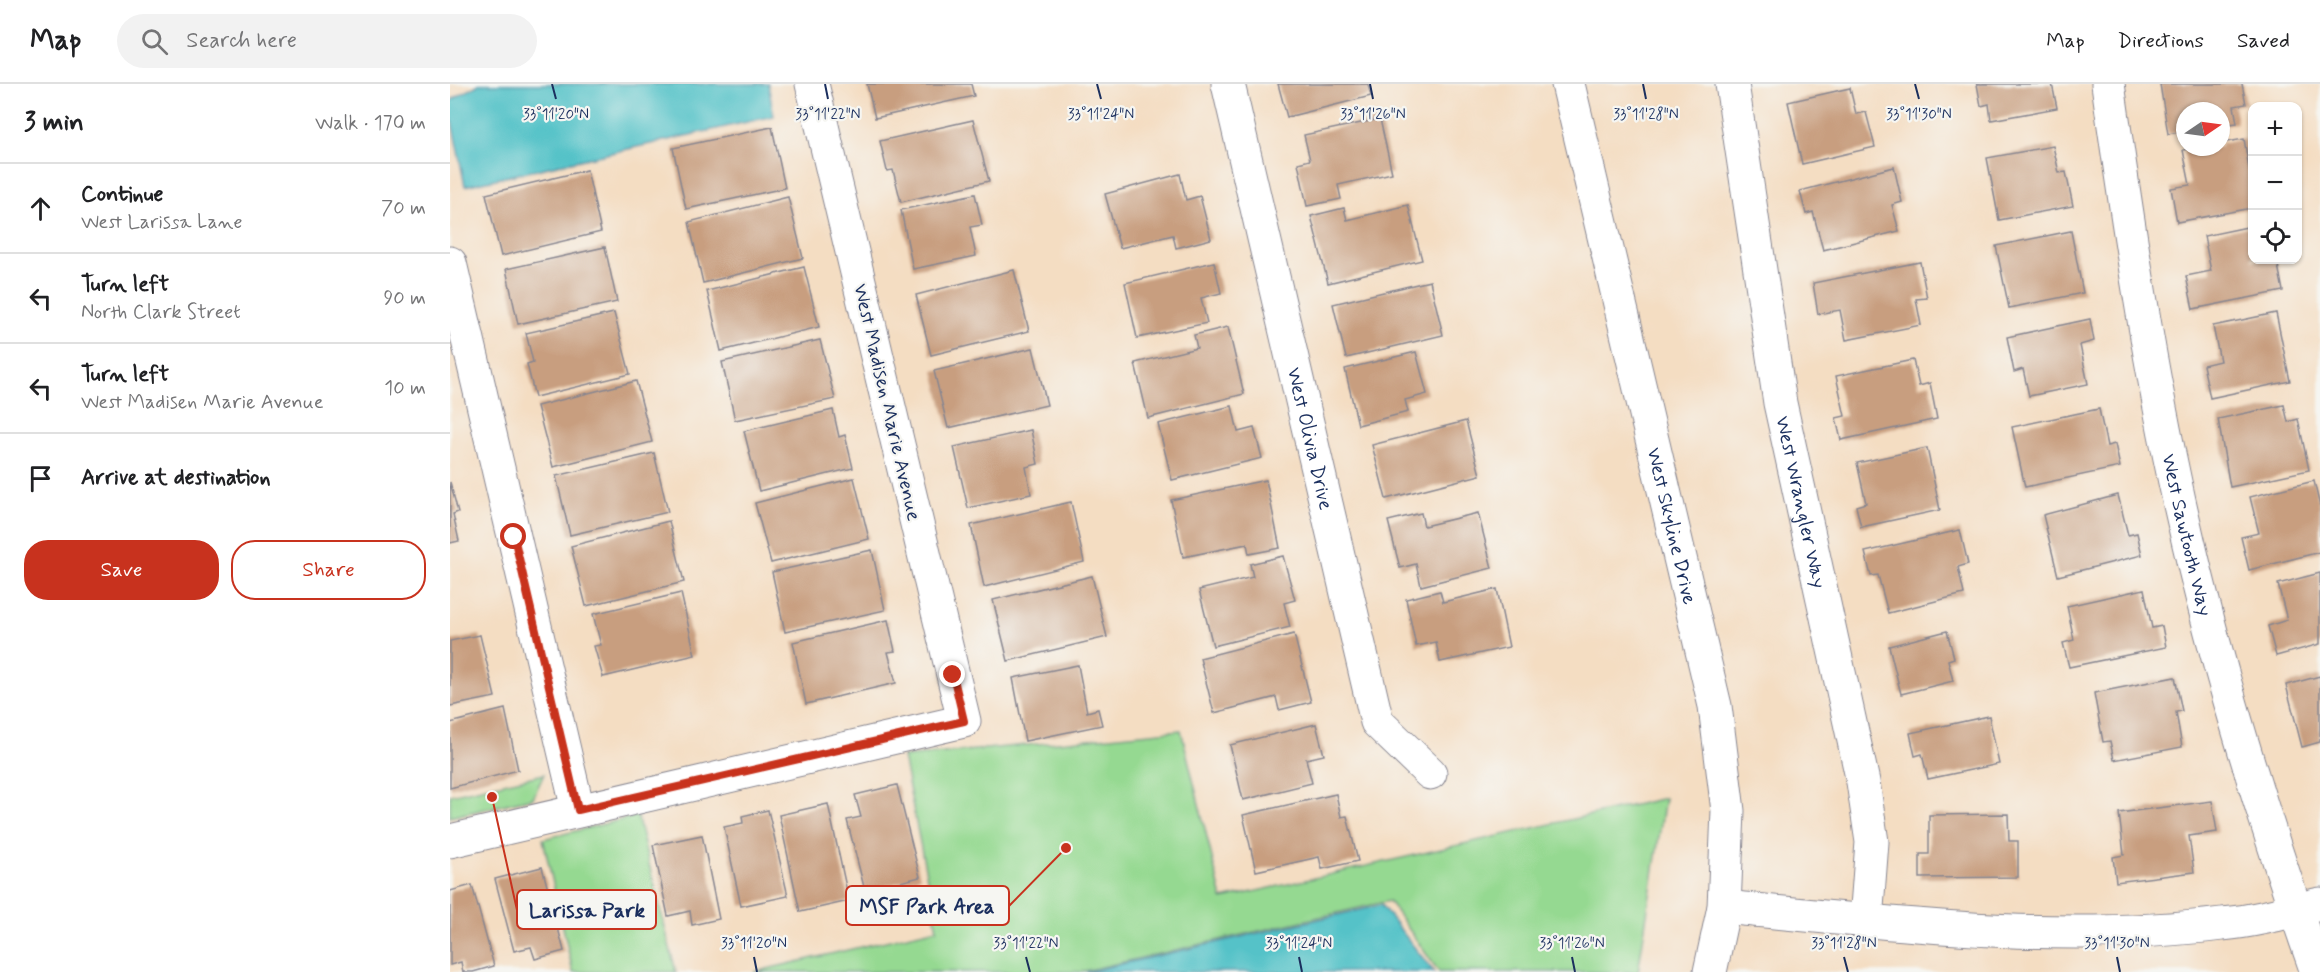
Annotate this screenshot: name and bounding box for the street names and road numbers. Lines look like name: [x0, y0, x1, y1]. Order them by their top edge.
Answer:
street label: West Madisen Marie Avenue: [846, 281, 927, 524]
street label: West Olivia Drive: [1280, 365, 1339, 513]
street label: West Wrangler Way: [1768, 414, 1832, 591]
street label: West Skyline Drive: [1639, 445, 1703, 607]
street label: West Sawtooth Way: [2154, 452, 2218, 619]

